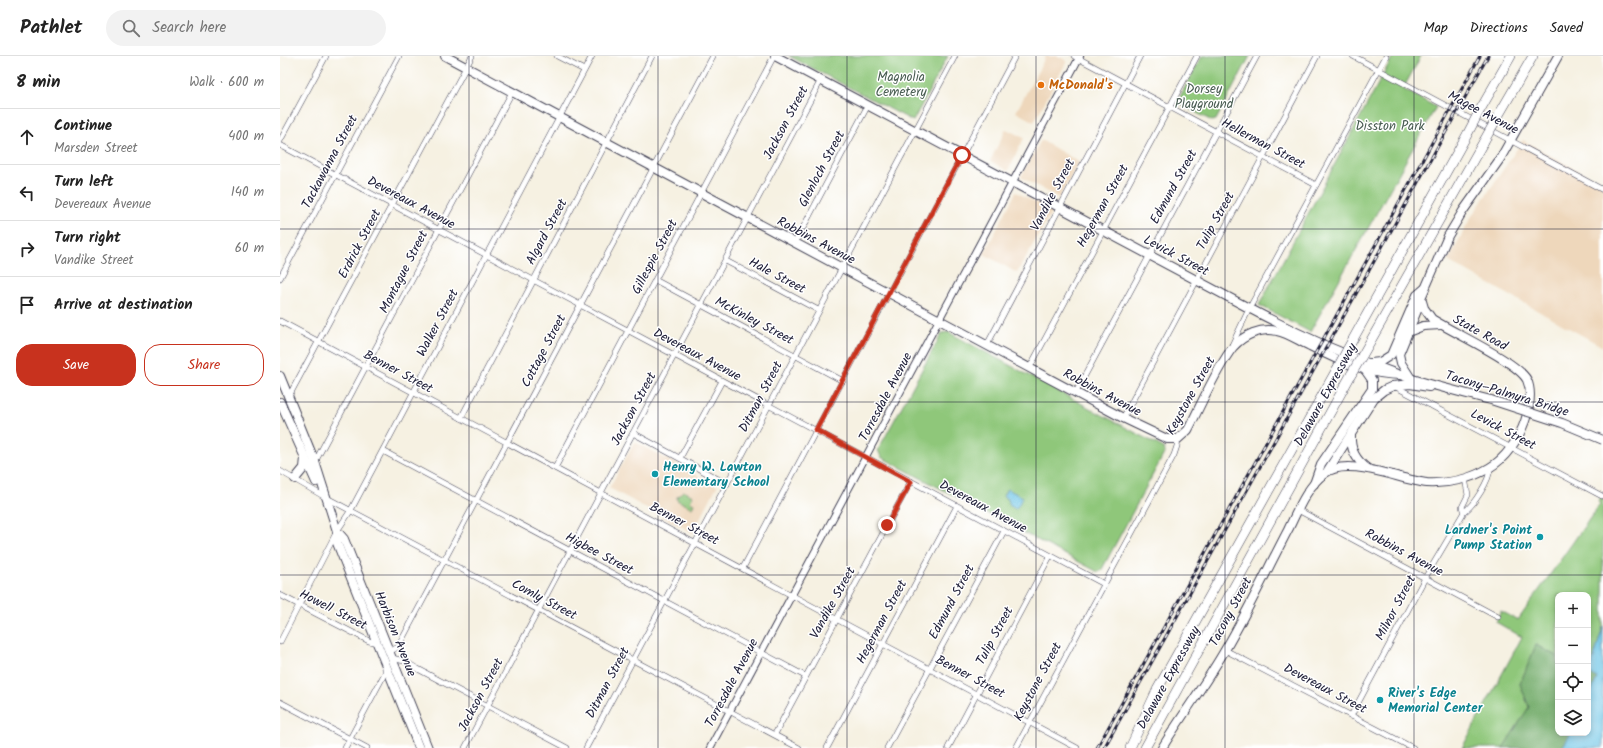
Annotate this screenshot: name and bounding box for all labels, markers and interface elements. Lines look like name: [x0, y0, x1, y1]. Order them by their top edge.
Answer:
search box: [106, 10, 386, 46]
text: Pathlet: [20, 13, 82, 43]
text: Search here: [152, 16, 226, 40]
icon: search: [120, 17, 142, 39]
text: Map: [1423, 17, 1448, 39]
text: Directions: [1470, 17, 1528, 39]
text: Saved: [1550, 17, 1583, 39]
park label: Magnolia Cemetery: [875, 67, 927, 103]
text: 8 min: [16, 69, 60, 96]
text: Walk · 600 m: [189, 72, 264, 93]
place label: McDonald's: [1049, 75, 1113, 96]
park label: Dorsey Playground: [1175, 79, 1234, 115]
marker: McDonald's: [1036, 80, 1046, 90]
street label: Jackson Street: [758, 82, 815, 164]
street label: Magee Avenue: [1444, 85, 1522, 141]
street label: Tackawanna Street: [296, 110, 364, 213]
street label: Hellerman Street: [1217, 113, 1310, 175]
text: Continue: [54, 114, 112, 138]
park label: Disston Park: [1355, 116, 1425, 137]
icon: ahead: [16, 126, 38, 148]
text: 400 m: [228, 126, 264, 147]
street label: Glenloch Street: [793, 126, 851, 211]
text: Marsden Street: [54, 138, 138, 159]
street label: Edmund Street: [1145, 145, 1204, 228]
route start: [953, 146, 971, 164]
street label: Vandike Street: [1025, 154, 1081, 235]
street label: Hegerman Street: [1071, 160, 1135, 252]
text: Turn left: [54, 170, 114, 194]
street label: Devereaux Avenue: [363, 171, 459, 235]
icon: left: [16, 182, 38, 204]
text: 140 m: [231, 182, 264, 203]
street label: Tulip Street: [1191, 187, 1241, 254]
text: Devereaux Avenue: [54, 194, 151, 215]
street label: Algard Street: [521, 194, 574, 269]
street label: Erdrick Street: [333, 205, 388, 282]
street label: Robbins Avenue: [773, 211, 859, 271]
street label: Gillespie Street: [626, 215, 684, 298]
text: Turn right: [54, 226, 121, 250]
street label: Montague Street: [374, 226, 434, 317]
street label: Levick Street: [1139, 230, 1213, 283]
icon: right: [16, 238, 38, 260]
text: 60 m: [235, 238, 264, 259]
text: Vandike Street: [54, 250, 134, 271]
street label: Hale Street: [745, 252, 810, 300]
street label: Walker Street: [411, 285, 465, 361]
street label: McKinley Street: [711, 291, 798, 351]
text: Arrive at destination: [54, 293, 193, 317]
icon: arrive: [16, 294, 38, 316]
street label: State Road: [1449, 309, 1512, 357]
street label: Cottage Street: [516, 310, 573, 391]
street label: Devereaux Avenue: [649, 323, 745, 387]
street label: Delaware Expressway: [1289, 339, 1364, 451]
button: Save: [16, 344, 136, 386]
button: Share: [144, 344, 264, 386]
street label: Benner Street: [359, 345, 437, 400]
street label: Torresdale Avenue: [854, 349, 918, 445]
street label: Keystone Street: [1161, 352, 1222, 439]
street label: Ditman Street: [733, 357, 789, 436]
street label: Robbins Avenue: [1059, 363, 1145, 423]
street label: Tacony–Palmyra Bridge: [1443, 365, 1572, 423]
street label: Jackson Street: [606, 368, 663, 450]
street label: Levick Street: [1466, 404, 1540, 457]
place label: Henry W. Lawton Elementary School: [663, 457, 770, 493]
marker: Henry W. Lawton Elementary School: [650, 469, 660, 479]
street label: Devereaux Avenue: [935, 475, 1031, 539]
street label: Benner Street: [645, 497, 723, 552]
route end: [878, 516, 896, 534]
place label: Lardner's Point Pump Station: [1445, 520, 1532, 556]
street label: Robbins Avenue: [1361, 523, 1447, 583]
street label: Higbee Street: [561, 527, 638, 581]
marker: Lardner's Point Pump Station: [1535, 532, 1545, 542]
street label: Edmund Street: [923, 560, 981, 643]
street label: Vandike Street: [805, 562, 862, 643]
street label: Milnor Street: [1370, 571, 1423, 645]
street label: Tacony Street: [1204, 573, 1259, 650]
street label: Comly Street: [508, 574, 581, 627]
street label: Hegerman Street: [851, 575, 913, 668]
street label: Howell Street: [295, 584, 371, 637]
street label: Harbison Avenue: [368, 588, 422, 680]
map controls: [1555, 592, 1591, 736]
button: +: [1555, 592, 1591, 628]
street label: Tulip Street: [971, 602, 1020, 669]
street label: Delaware Expressway: [1132, 622, 1207, 734]
button: −: [1555, 628, 1591, 664]
street label: Torresdale Avenue: [700, 635, 764, 731]
street label: Keystone Street: [1008, 638, 1068, 725]
street label: Ditman Street: [580, 643, 636, 722]
street label: Benner Street: [931, 650, 1009, 705]
street label: Jackson Street: [453, 654, 510, 736]
street label: Devereaux Street: [1280, 658, 1371, 720]
button: locate: [1555, 664, 1591, 700]
place label: River's Edge Memorial Center: [1388, 683, 1484, 719]
marker: River's Edge Memorial Center: [1375, 695, 1385, 705]
button: layers: [1555, 700, 1591, 736]

